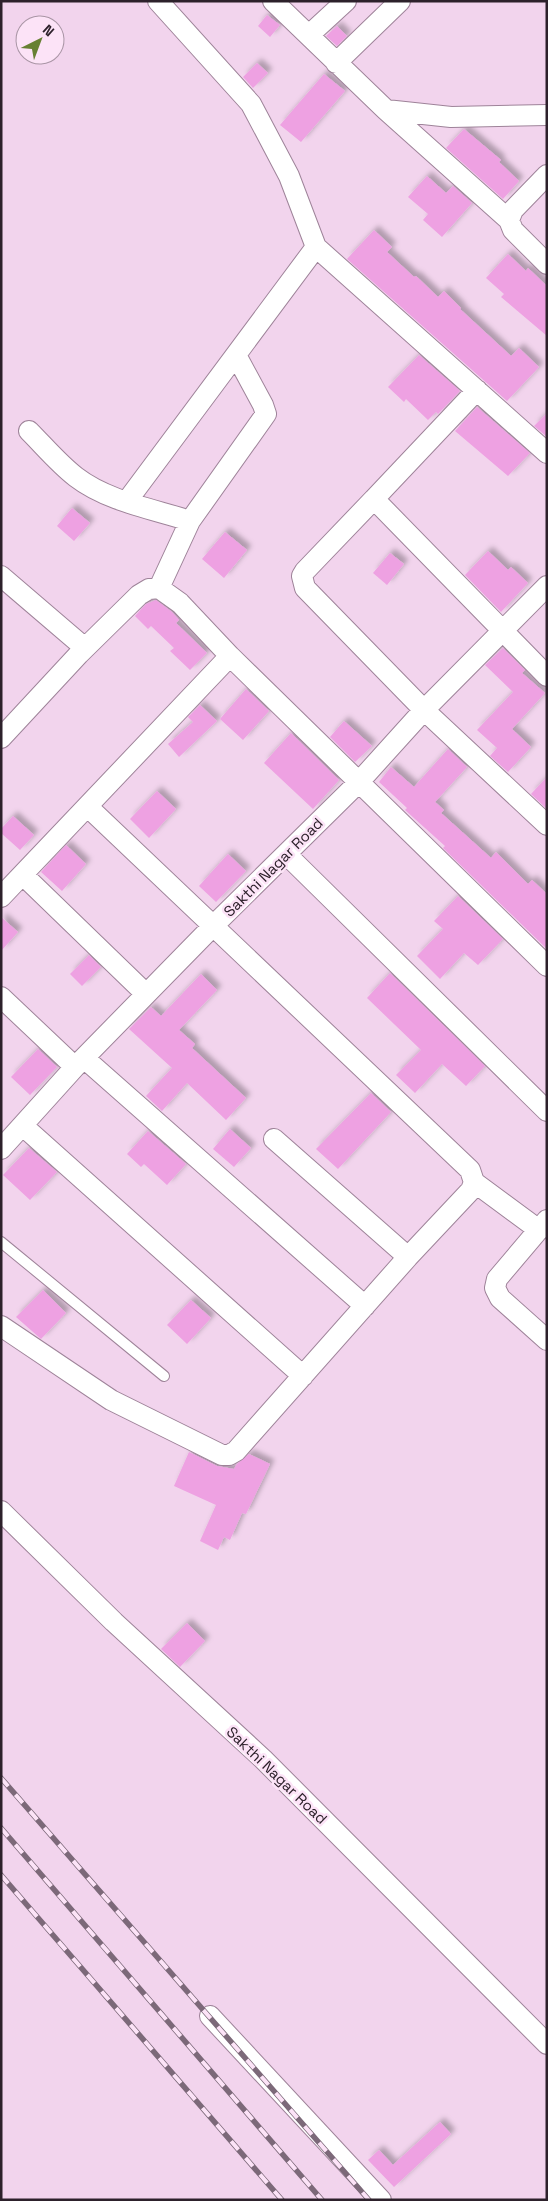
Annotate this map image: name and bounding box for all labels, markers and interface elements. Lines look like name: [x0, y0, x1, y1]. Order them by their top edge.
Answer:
north arrow: [15, 15, 65, 65]
text: N: [39, 21, 58, 40]
street label: Sakthi Nagar Road: [219, 813, 327, 921]
street label: Sakthi Nagar Road: [223, 1722, 331, 1828]

